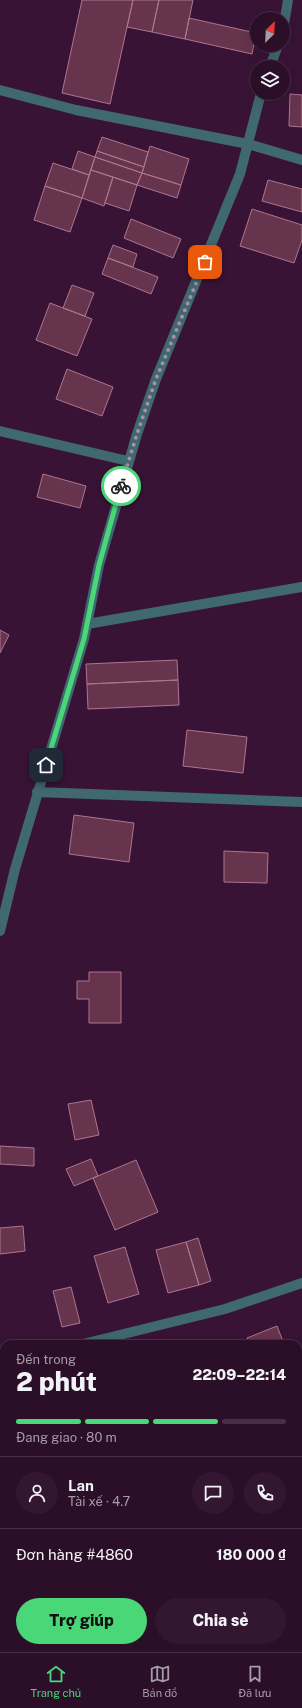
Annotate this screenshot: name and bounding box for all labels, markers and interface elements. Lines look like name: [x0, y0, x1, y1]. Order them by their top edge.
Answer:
north arrow: [250, 12, 290, 52]
map controls: [250, 12, 290, 100]
button: layers: [250, 60, 290, 100]
pin: [188, 245, 222, 279]
icon: bag: [194, 251, 216, 273]
courier: [101, 466, 141, 506]
icon: bike: [110, 475, 132, 497]
pin: [29, 748, 63, 782]
icon: home: [35, 754, 57, 776]
text: Đến trong: [16, 1352, 76, 1367]
text: 2 phút: [16, 1366, 97, 1397]
text: 22:09–22:14: [192, 1366, 286, 1383]
text: Đang giao · 80 m: [16, 1430, 117, 1445]
button: person: [16, 1472, 58, 1514]
button: chat: [192, 1472, 234, 1514]
button: phone: [244, 1472, 286, 1514]
text: Lan: [68, 1477, 94, 1494]
text: Tài xế · 4.7: [68, 1494, 130, 1509]
text: Đơn hàng #4860: [16, 1546, 133, 1563]
text: 180 000 ₫: [216, 1546, 286, 1563]
button: Trợ giúp: [16, 1598, 147, 1644]
button: Chia sẻ: [155, 1598, 286, 1644]
tab: Trang chủ: [31, 1663, 81, 1699]
tab: Bản đồ: [142, 1663, 177, 1699]
tab: Đã lưu: [238, 1663, 271, 1699]

